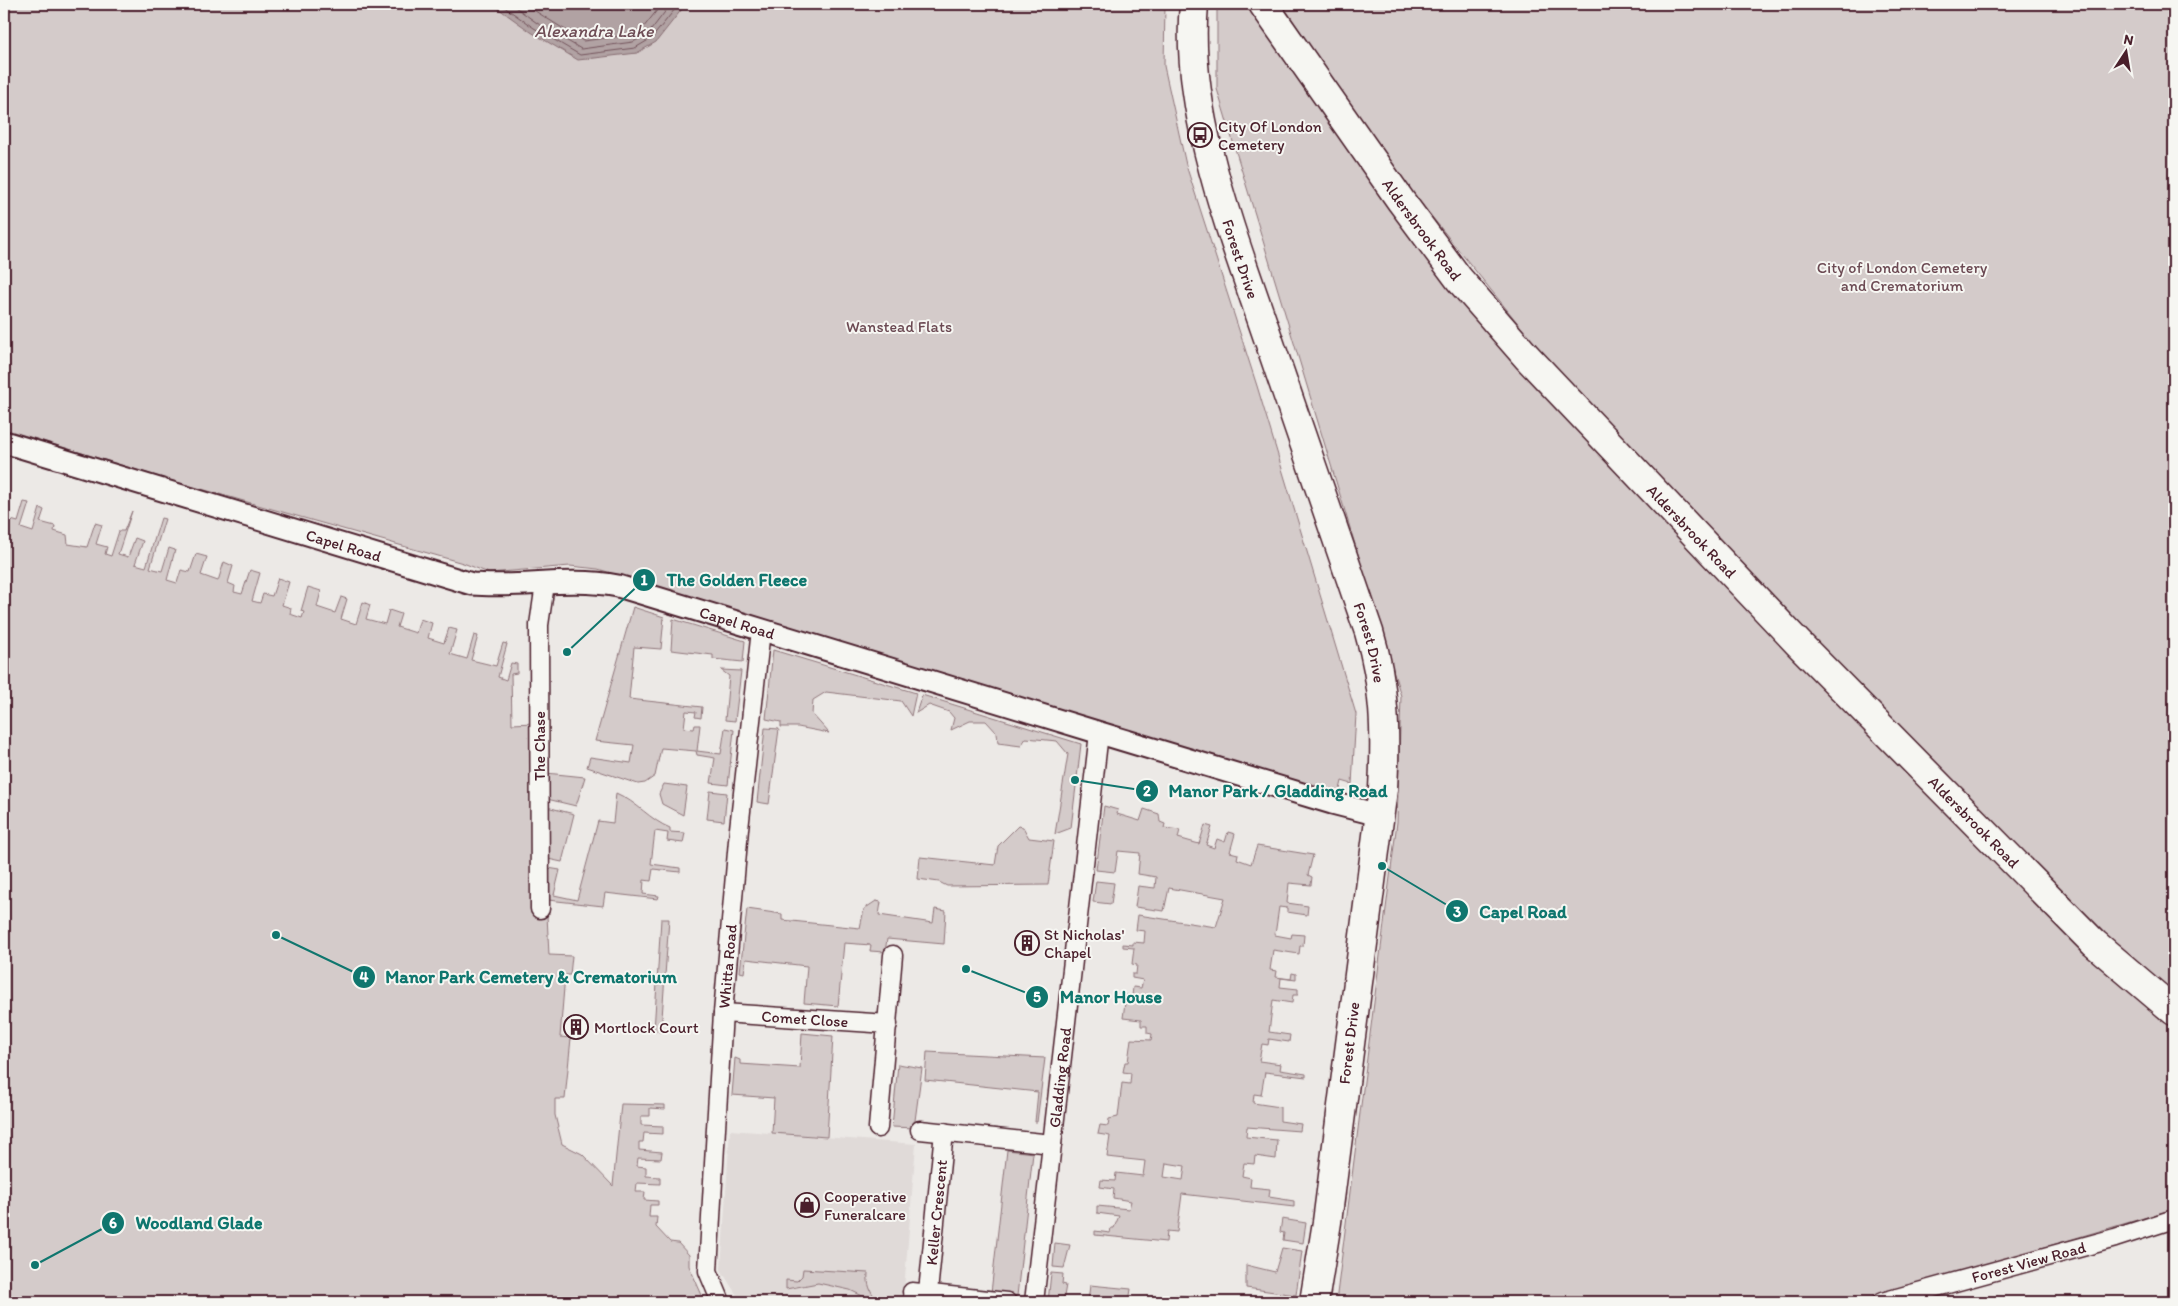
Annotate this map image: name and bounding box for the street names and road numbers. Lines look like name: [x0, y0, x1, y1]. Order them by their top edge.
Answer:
street label: Aldersbrook Road: [1379, 175, 1466, 284]
street label: Forest Drive: [1219, 217, 1263, 301]
street label: Aldersbrook Road: [1643, 480, 1741, 582]
street label: Capel Road: [304, 525, 384, 566]
street label: Forest Drive: [1350, 600, 1390, 684]
street label: Capel Road: [697, 602, 778, 643]
street label: The Chase: [530, 711, 549, 781]
street label: Aldersbrook Road: [1925, 772, 2024, 872]
street label: Whitta Road: [714, 923, 740, 1009]
street label: Forest Drive: [1335, 1001, 1363, 1085]
street label: Comet Close: [761, 1006, 849, 1031]
street label: Gladding Road: [1044, 1026, 1075, 1129]
street label: Keller Crescent: [921, 1159, 951, 1266]
street label: Forest View Road: [1970, 1237, 2088, 1286]

